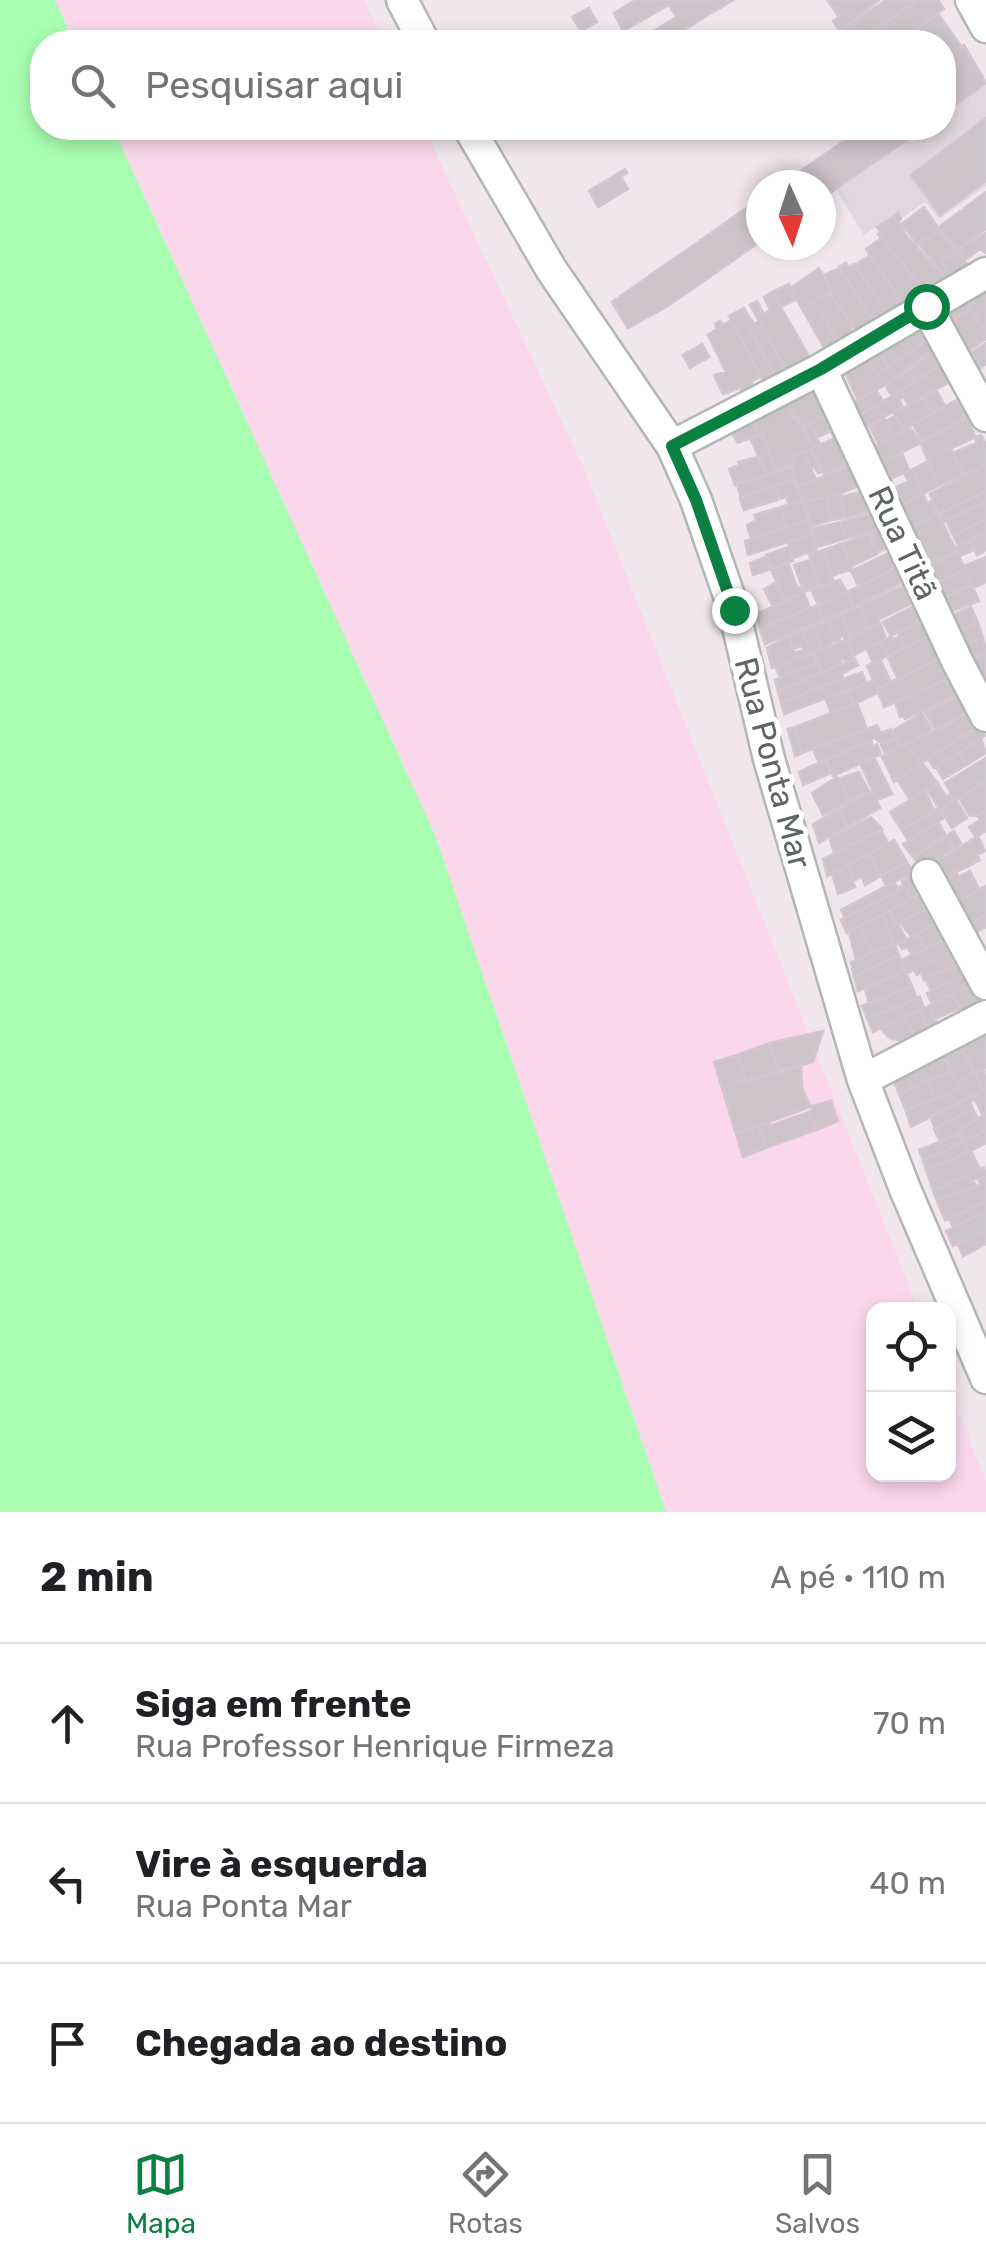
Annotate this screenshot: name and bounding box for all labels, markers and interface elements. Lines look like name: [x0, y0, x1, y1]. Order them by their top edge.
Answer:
search box: [30, 30, 956, 140]
icon: search: [65, 58, 120, 113]
text: Pesquisar aqui: [145, 62, 403, 108]
north arrow: [746, 170, 836, 260]
route start: [904, 284, 950, 330]
street label: Rua Titã: [860, 480, 946, 606]
route end: [712, 588, 758, 634]
street label: Rua Ponta Mar: [727, 653, 819, 873]
map controls: [866, 1302, 956, 1482]
button: locate: [866, 1302, 956, 1392]
button: layers: [866, 1392, 956, 1482]
text: 2 min: [40, 1552, 154, 1602]
text: A pé · 110 m: [770, 1558, 946, 1596]
text: Siga em frente: [135, 1681, 412, 1727]
icon: ahead: [40, 1696, 95, 1751]
text: 70 m: [873, 1704, 946, 1742]
text: Rua Professor Henrique Firmeza: [135, 1727, 615, 1765]
text: Vire à esquerda: [135, 1841, 428, 1887]
icon: left: [40, 1856, 95, 1911]
text: 40 m: [870, 1864, 946, 1902]
text: Rua Ponta Mar: [135, 1887, 352, 1925]
icon: arrive: [40, 2016, 95, 2071]
text: Chegada ao destino: [135, 2020, 507, 2066]
tab: Mapa: [126, 2147, 196, 2240]
tab: Rotas: [448, 2147, 523, 2240]
tab: Salvos: [775, 2147, 860, 2240]

